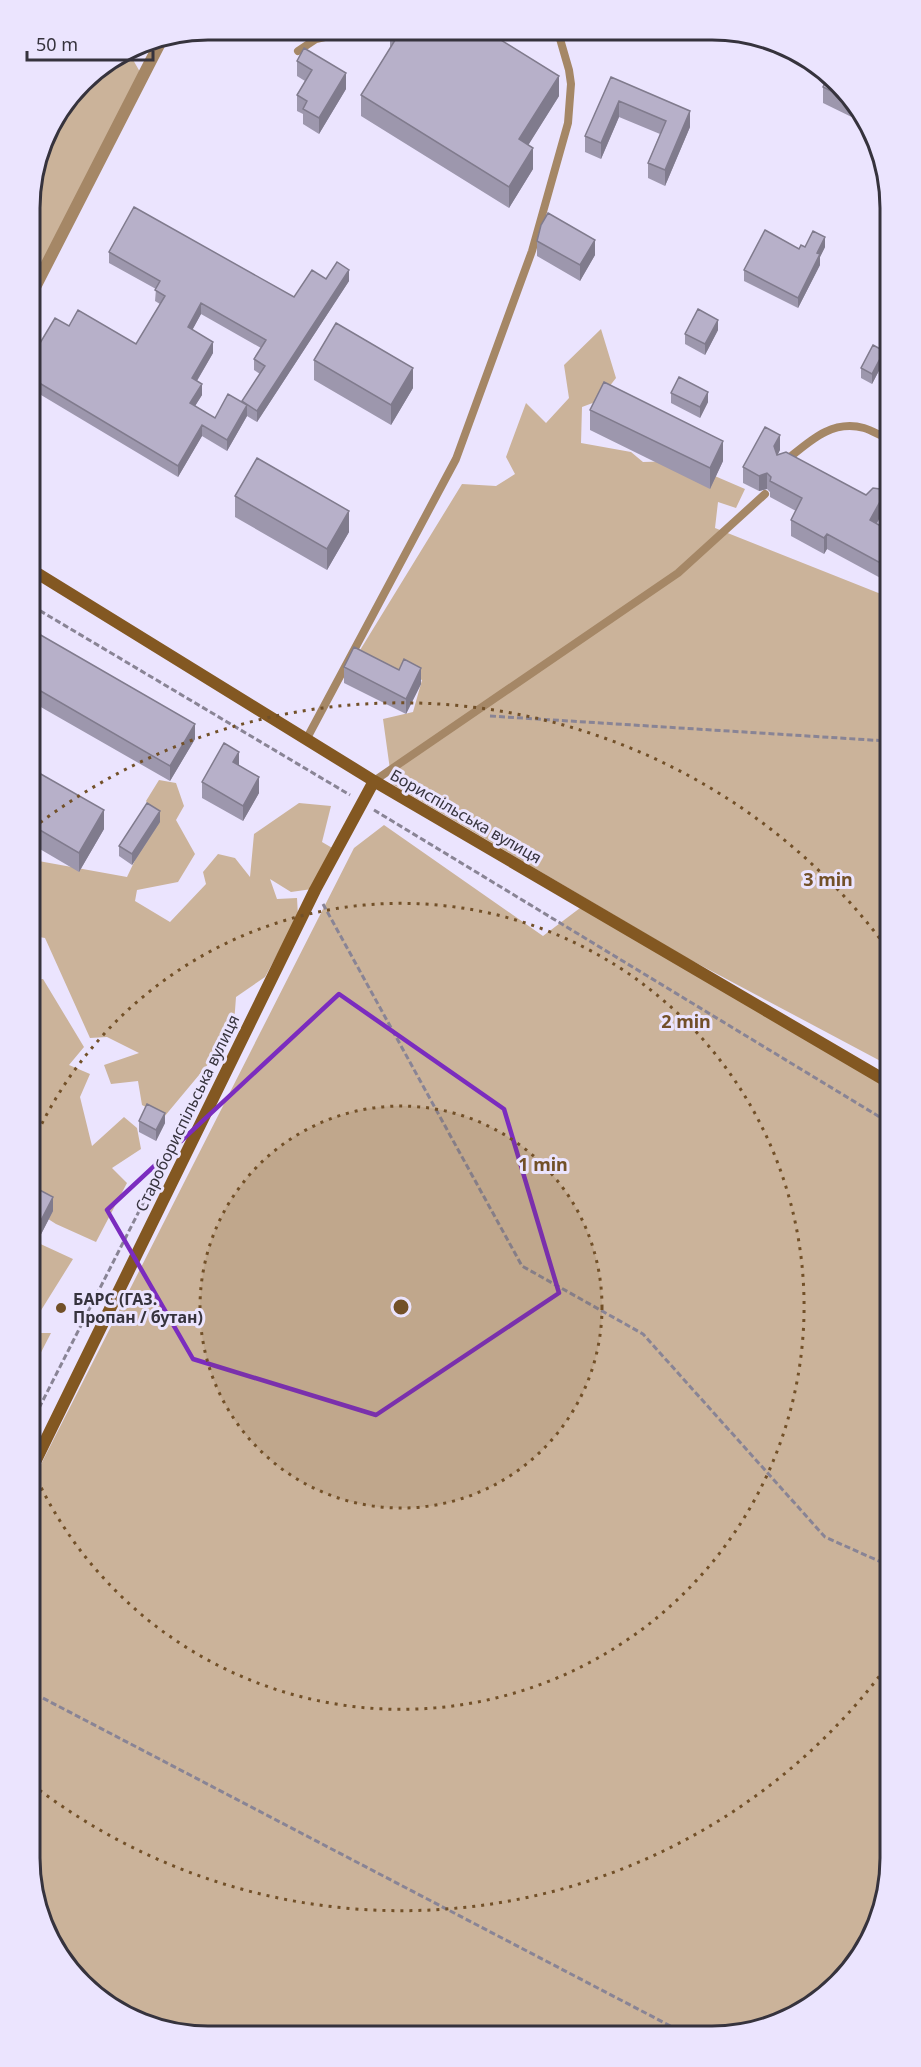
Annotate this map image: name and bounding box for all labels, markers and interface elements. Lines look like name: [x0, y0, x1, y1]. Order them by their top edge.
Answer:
scale bar: [27, 24, 153, 62]
text: 50 m: [36, 32, 78, 56]
street label: Бориспільська вулиця: [386, 764, 546, 868]
text: 3 min: [803, 867, 853, 891]
text: 2 min: [661, 1009, 711, 1033]
street label: Старобориспільська вулиця: [130, 1011, 244, 1215]
text: 1 min: [518, 1152, 568, 1176]
place label: БАРС (ГАЗ. Пропан / бутан): [73, 1288, 203, 1328]
centre of rings: [391, 1297, 411, 1317]
marker: БАРС (ГАЗ. Пропан / бутан): [54, 1301, 68, 1315]

